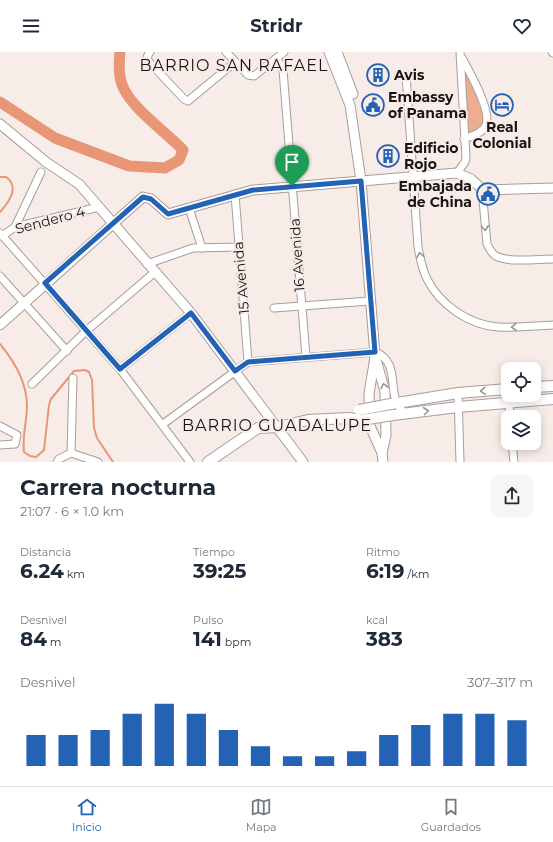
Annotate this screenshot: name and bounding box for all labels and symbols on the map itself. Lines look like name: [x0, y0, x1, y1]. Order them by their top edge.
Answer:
district label: BARRIO SAN RAFAEL: [140, 56, 328, 75]
building icon: Avis: [365, 62, 391, 88]
place label: Avis: [393, 66, 425, 84]
place label: Embassy of Panama: [388, 88, 467, 122]
public building icon: Embassy of Panama: [360, 92, 386, 118]
hotel icon: Real Colonial: [489, 92, 515, 118]
place label: Real Colonial: [472, 118, 532, 152]
place label: Edificio Rojo: [404, 139, 459, 173]
building icon: Edificio Rojo: [375, 143, 401, 169]
pin: [275, 145, 309, 186]
place label: Embajada de China: [398, 177, 472, 211]
public building icon: Embajada de China: [475, 181, 501, 207]
street label: Sendero 4: [13, 202, 88, 238]
street label: 16 Avenida: [285, 218, 309, 292]
one-way arrow: [480, 225, 489, 231]
street label: 15 Avenida: [229, 241, 253, 315]
one-way arrow: [416, 252, 424, 258]
one-way arrow: [511, 322, 517, 331]
one-way arrow: [380, 383, 388, 389]
one-way arrow: [480, 387, 486, 396]
one-way arrow: [422, 407, 429, 416]
district label: BARRIO GUADALUPE: [182, 416, 372, 435]

